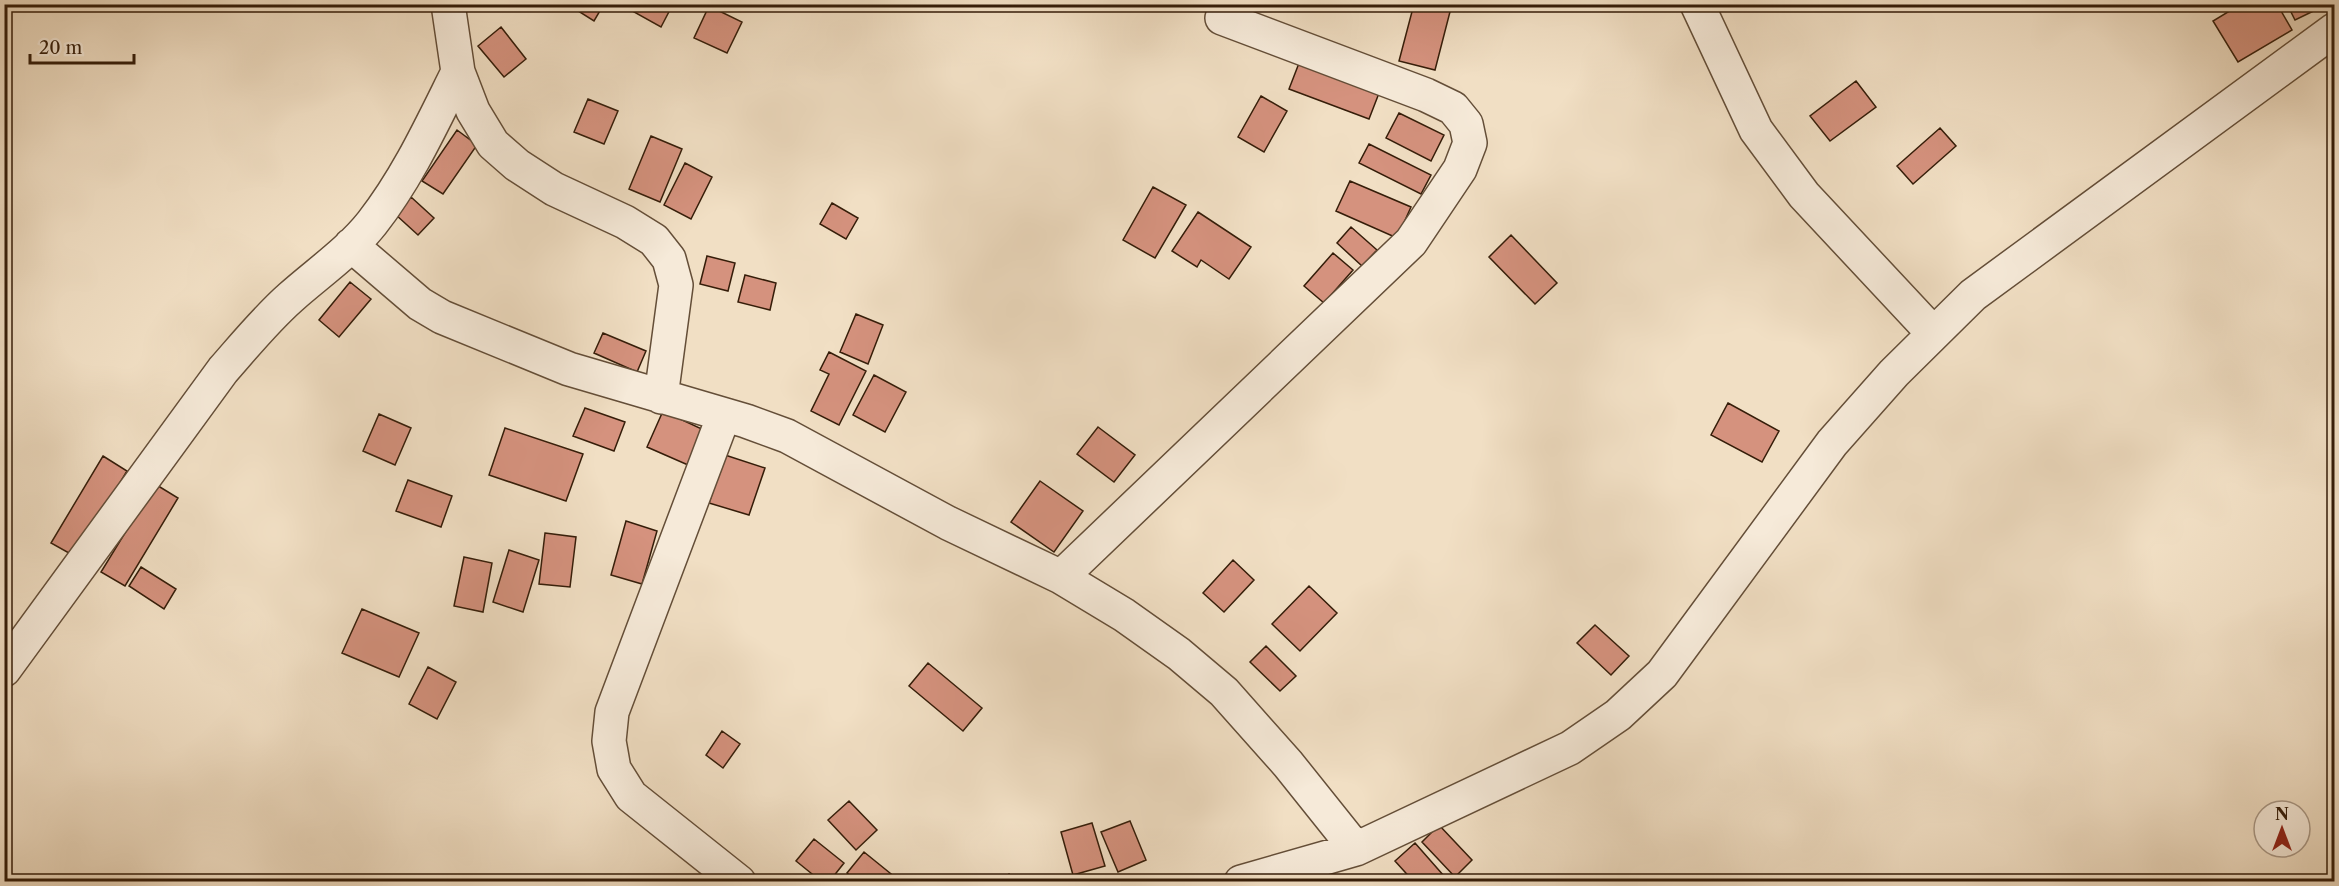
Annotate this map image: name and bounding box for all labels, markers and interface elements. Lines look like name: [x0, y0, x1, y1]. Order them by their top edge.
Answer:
scale bar: [30, 27, 134, 65]
text: 20 m: [39, 37, 83, 59]
north arrow: [2252, 799, 2312, 859]
text: N: [2275, 804, 2289, 824]

